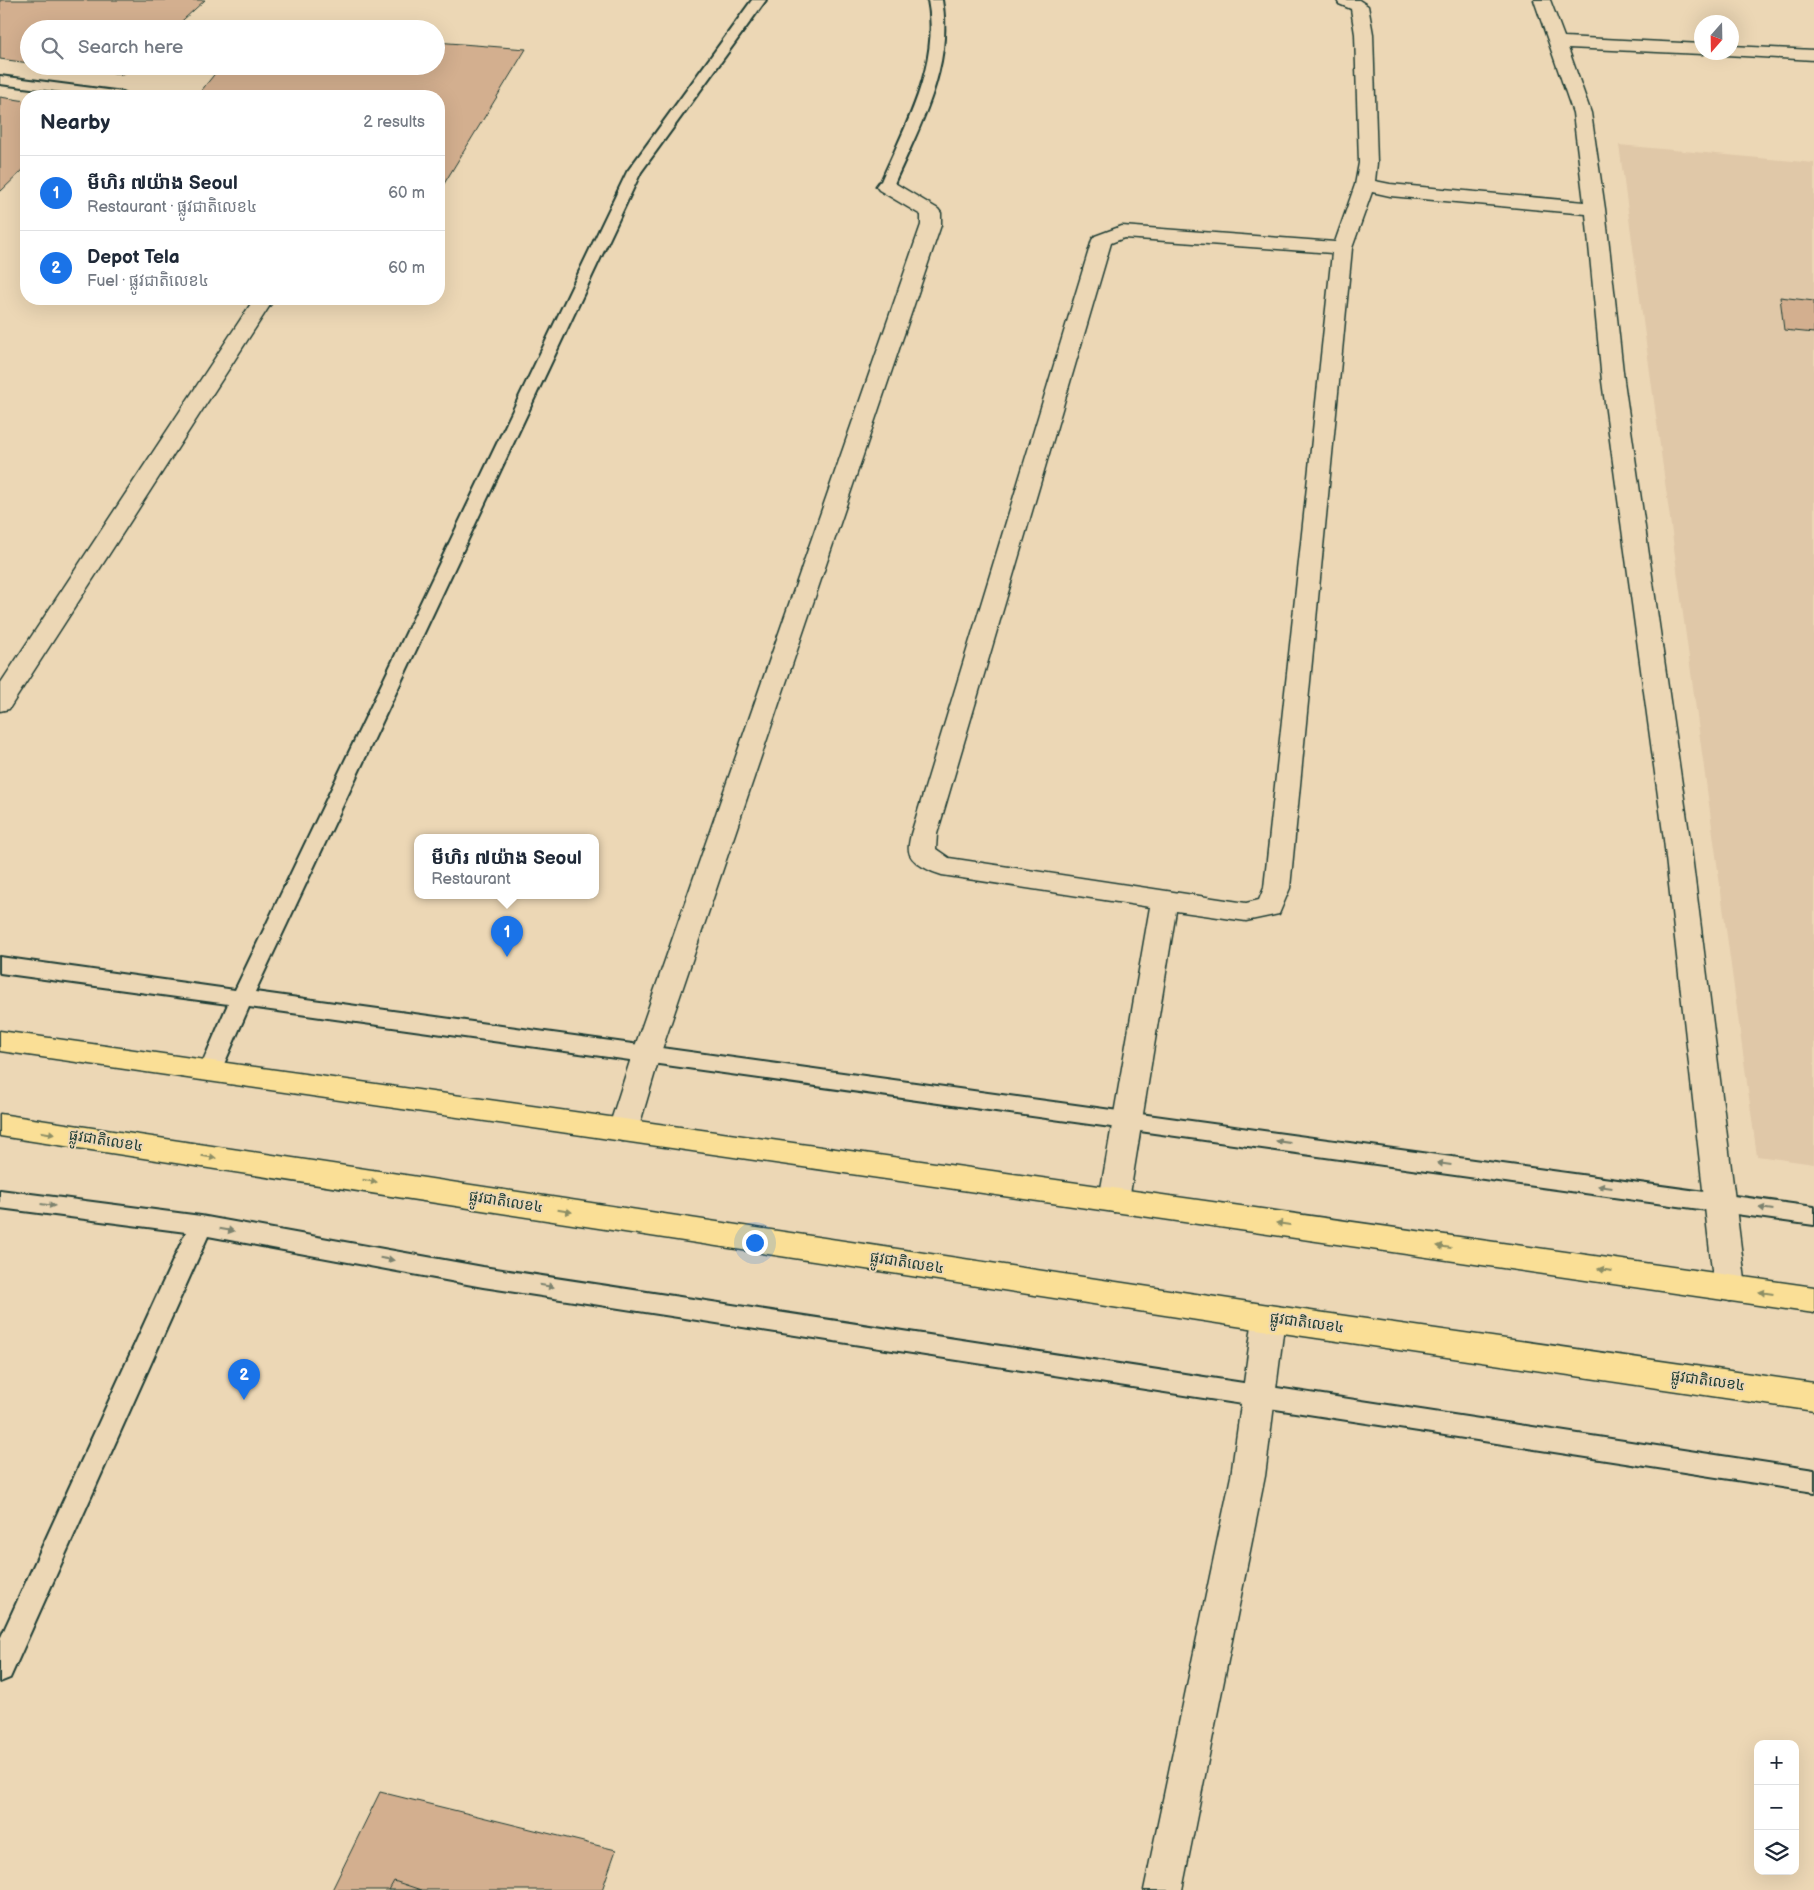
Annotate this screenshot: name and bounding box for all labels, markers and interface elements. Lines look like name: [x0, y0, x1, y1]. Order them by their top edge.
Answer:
north arrow: [1694, 15, 1739, 60]
search box: [20, 20, 445, 75]
icon: search: [38, 34, 66, 62]
text: Search here: [78, 36, 183, 59]
text: Nearby: [40, 110, 110, 135]
text: 2 results: [363, 113, 425, 132]
text: មីហិរ ៧យ៉ាង Seoul: [87, 172, 238, 195]
text: 1: [53, 184, 59, 203]
text: 60 m: [388, 184, 425, 203]
text: Restaurant · ផ្លូវជាតិលេខ៤: [87, 198, 257, 217]
text: Depot Tela: [87, 246, 180, 269]
text: 2: [51, 259, 61, 278]
text: 60 m: [388, 259, 425, 278]
text: Fuel · ផ្លូវជាតិលេខ៤: [87, 272, 209, 291]
popup: [414, 834, 599, 899]
text: មីហិរ ៧យ៉ាង Seoul: [431, 847, 582, 870]
text: Restaurant: [431, 870, 511, 889]
pin: 1: [491, 916, 523, 957]
street label: ផ្លូវជាតិលេខ៤: [67, 1126, 145, 1160]
one-way arrow: [41, 1129, 57, 1137]
one-way arrow: [1274, 1138, 1290, 1146]
one-way arrow: [201, 1153, 217, 1161]
one-way arrow: [1435, 1160, 1451, 1168]
one-way arrow: [362, 1178, 378, 1186]
one-way arrow: [1596, 1182, 1612, 1190]
street label: ផ្លូវជាតិលេខ៤: [467, 1187, 545, 1221]
one-way arrow: [41, 1202, 57, 1210]
one-way arrow: [1757, 1205, 1773, 1213]
one-way arrow: [557, 1207, 573, 1215]
one-way arrow: [1275, 1220, 1291, 1228]
one-way arrow: [219, 1227, 235, 1235]
your location: [742, 1230, 768, 1256]
one-way arrow: [1436, 1243, 1452, 1251]
street label: ផ្លូវជាតិលេខ៤: [868, 1248, 946, 1282]
one-way arrow: [379, 1255, 394, 1263]
one-way arrow: [1597, 1266, 1613, 1274]
one-way arrow: [539, 1283, 555, 1291]
one-way arrow: [1757, 1289, 1773, 1297]
street label: ផ្លូវជាតិលេខ៤: [1268, 1308, 1345, 1341]
pin: 2: [228, 1359, 260, 1400]
street label: ផ្លូវជាតិលេខ៤: [1669, 1366, 1746, 1399]
map controls: [1754, 1740, 1799, 1875]
button: +: [1754, 1740, 1799, 1785]
button: −: [1754, 1785, 1799, 1830]
button: layers: [1754, 1830, 1799, 1875]

